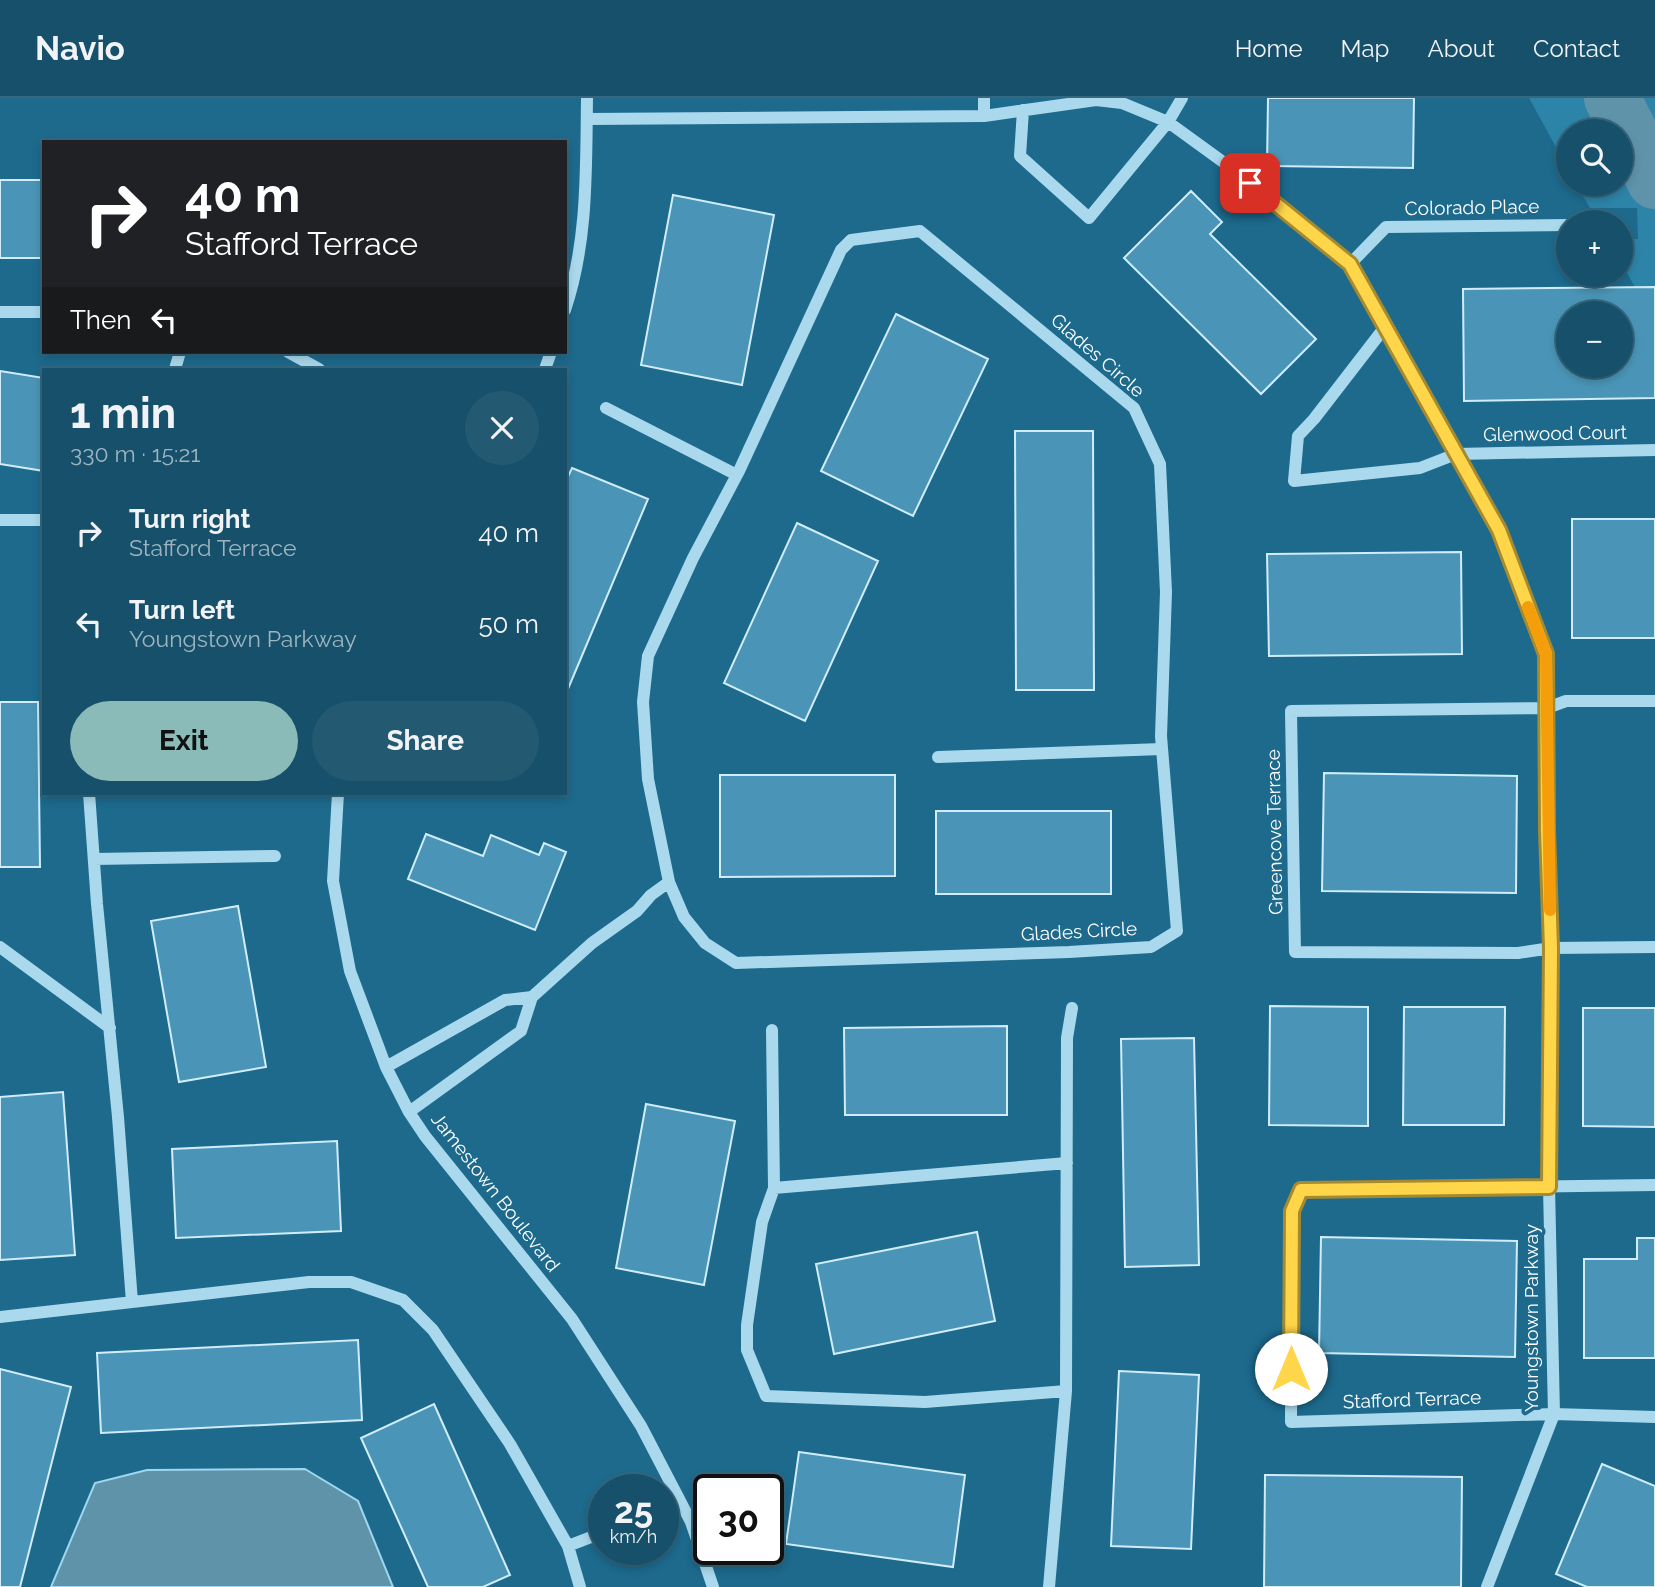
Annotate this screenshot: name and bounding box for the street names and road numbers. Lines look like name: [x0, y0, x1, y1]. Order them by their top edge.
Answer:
street label: Colorado Place: [1405, 195, 1539, 219]
street label: Glades Circle: [1047, 309, 1149, 401]
street label: Glenwood Court: [1483, 421, 1628, 445]
street label: Greencove Terrace: [1262, 749, 1286, 915]
street label: Glades Circle: [1020, 917, 1138, 945]
street label: Jamestown Boulevard: [427, 1108, 565, 1276]
street label: Youngstown Parkway: [1520, 1224, 1542, 1412]
street label: Stafford Terrace: [1342, 1386, 1482, 1412]

